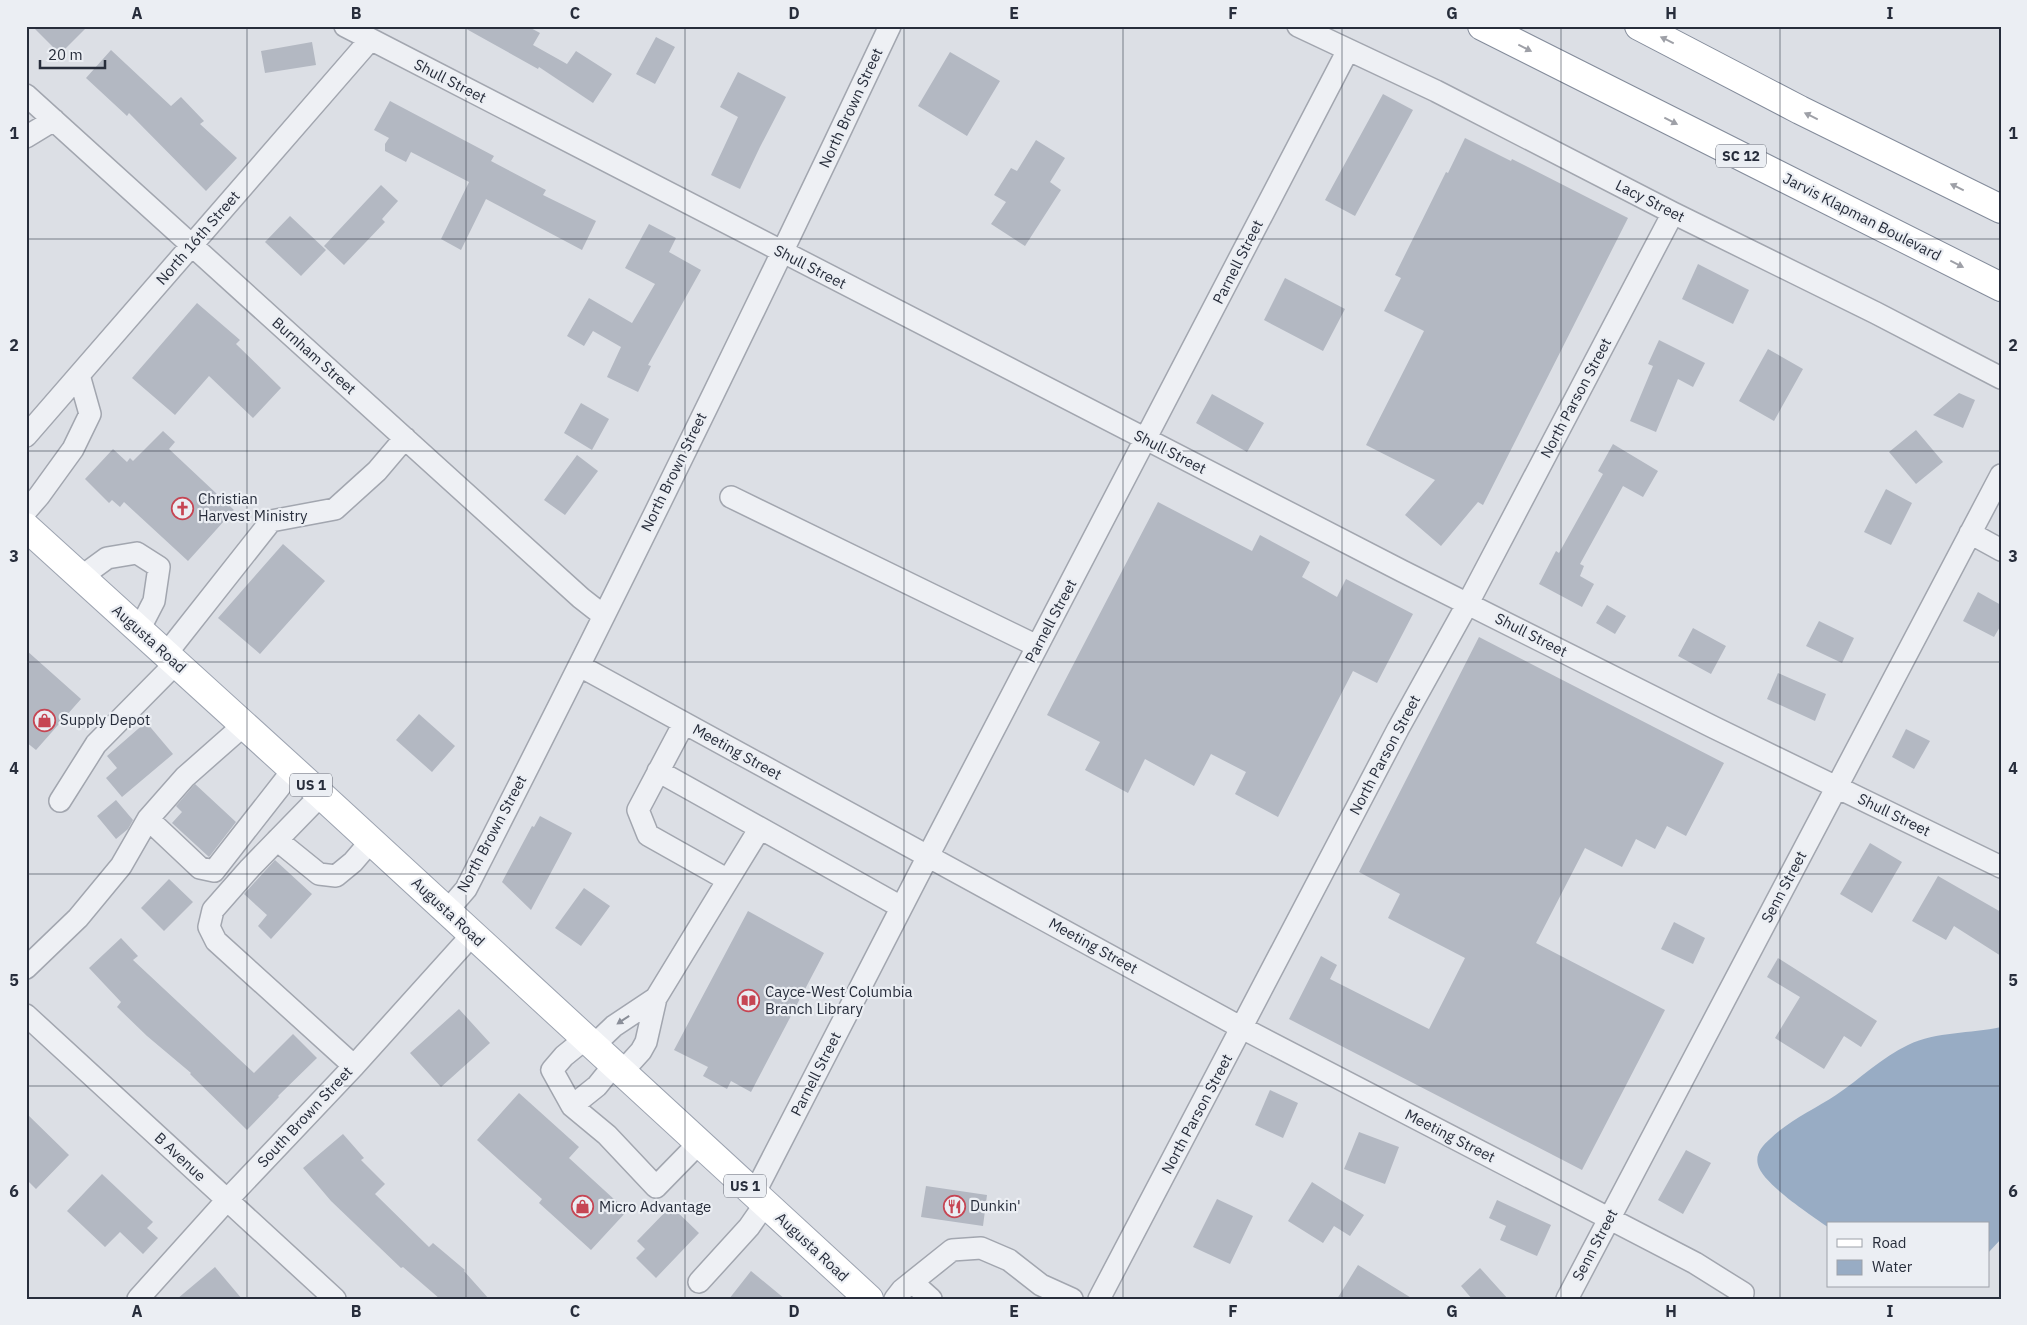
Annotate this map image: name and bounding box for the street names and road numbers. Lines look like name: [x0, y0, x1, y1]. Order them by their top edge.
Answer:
street label: North Brown Street: [814, 45, 887, 171]
street label: Shull Street: [411, 54, 490, 107]
road number: SC 12: [1716, 144, 1766, 168]
street label: Jarvis Klapman Boulevard: [1780, 168, 1945, 265]
street label: Lacy Street: [1612, 175, 1688, 226]
street label: North 16th Street: [152, 187, 244, 289]
street label: Parnell Street: [1208, 216, 1267, 307]
street label: Shull Street: [771, 240, 850, 293]
street label: Burnham Street: [268, 313, 360, 398]
street label: North Parson Street: [1536, 334, 1615, 461]
street label: North Brown Street: [636, 409, 711, 534]
street label: Shull Street: [1131, 425, 1210, 478]
street label: Parnell Street: [1021, 576, 1081, 666]
street label: Augusta Road: [108, 600, 190, 677]
street label: Shull Street: [1492, 608, 1571, 661]
street label: North Parson Street: [1345, 691, 1424, 818]
street label: Meeting Street: [689, 719, 785, 784]
street label: North Brown Street: [453, 772, 531, 896]
road number: US 1: [290, 774, 332, 796]
street label: Shull Street: [1855, 789, 1934, 840]
street label: Senn Street: [1757, 848, 1810, 926]
street label: Augusta Road: [408, 873, 489, 950]
street label: Meeting Street: [1045, 913, 1141, 978]
street label: Parnell Street: [786, 1028, 845, 1119]
street label: North Parson Street: [1157, 1050, 1236, 1177]
street label: South Brown Street: [253, 1062, 356, 1171]
street label: Meeting Street: [1402, 1105, 1499, 1166]
street label: B Avenue: [151, 1128, 210, 1185]
road number: US 1: [724, 1174, 766, 1198]
street label: Senn Street: [1568, 1206, 1621, 1284]
street label: Augusta Road: [772, 1208, 853, 1285]

